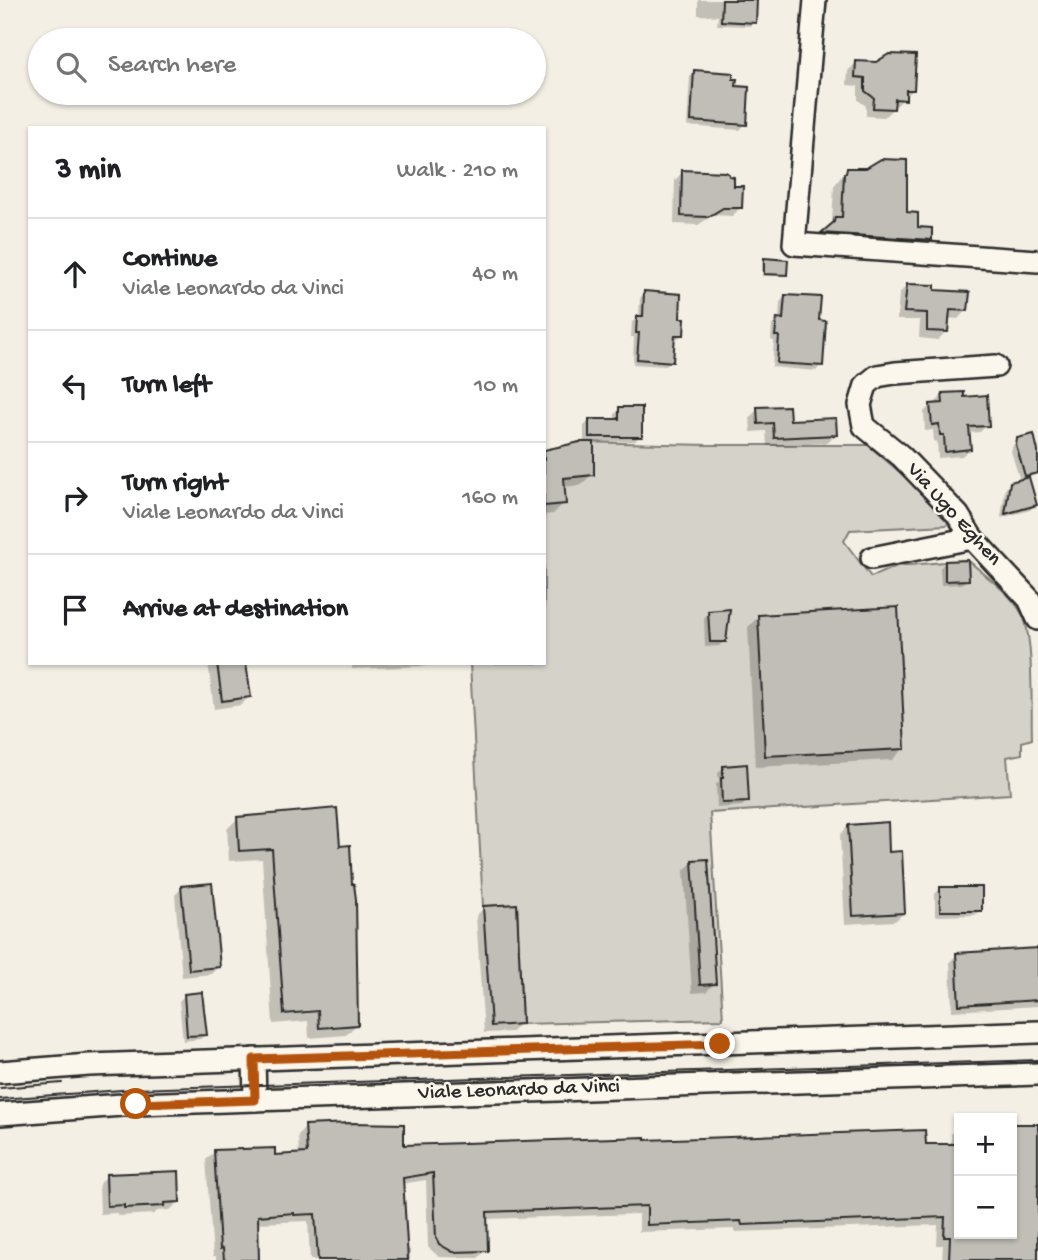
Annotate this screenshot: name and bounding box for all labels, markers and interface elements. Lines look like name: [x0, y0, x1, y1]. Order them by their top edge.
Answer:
search box: [28, 28, 546, 105]
icon: search: [52, 48, 90, 86]
text: Search here: [108, 51, 236, 82]
text: 3 min: [56, 154, 121, 189]
text: Walk · 210 m: [397, 158, 518, 185]
text: Continue: [123, 245, 217, 276]
icon: ahead: [56, 255, 94, 293]
text: 40 m: [472, 261, 518, 288]
text: Viale Leonardo da Vinci: [123, 276, 344, 303]
icon: left: [56, 367, 94, 405]
text: Turn left: [123, 371, 211, 402]
text: 10 m: [474, 373, 518, 400]
street label: Via Ugo Eghen: [900, 458, 1006, 572]
text: Turn right: [123, 469, 227, 500]
icon: right: [56, 479, 94, 517]
text: 160 m: [462, 485, 518, 512]
text: Viale Leonardo da Vinci: [123, 500, 344, 527]
icon: arrive: [56, 591, 94, 629]
text: Arrive at destination: [123, 595, 348, 626]
route end: [704, 1028, 735, 1059]
street label: Viale Leonardo da Vinci: [417, 1075, 620, 1107]
route start: [120, 1088, 151, 1119]
map controls: [954, 1113, 1017, 1239]
button: +: [954, 1113, 1017, 1176]
button: −: [954, 1176, 1017, 1239]

